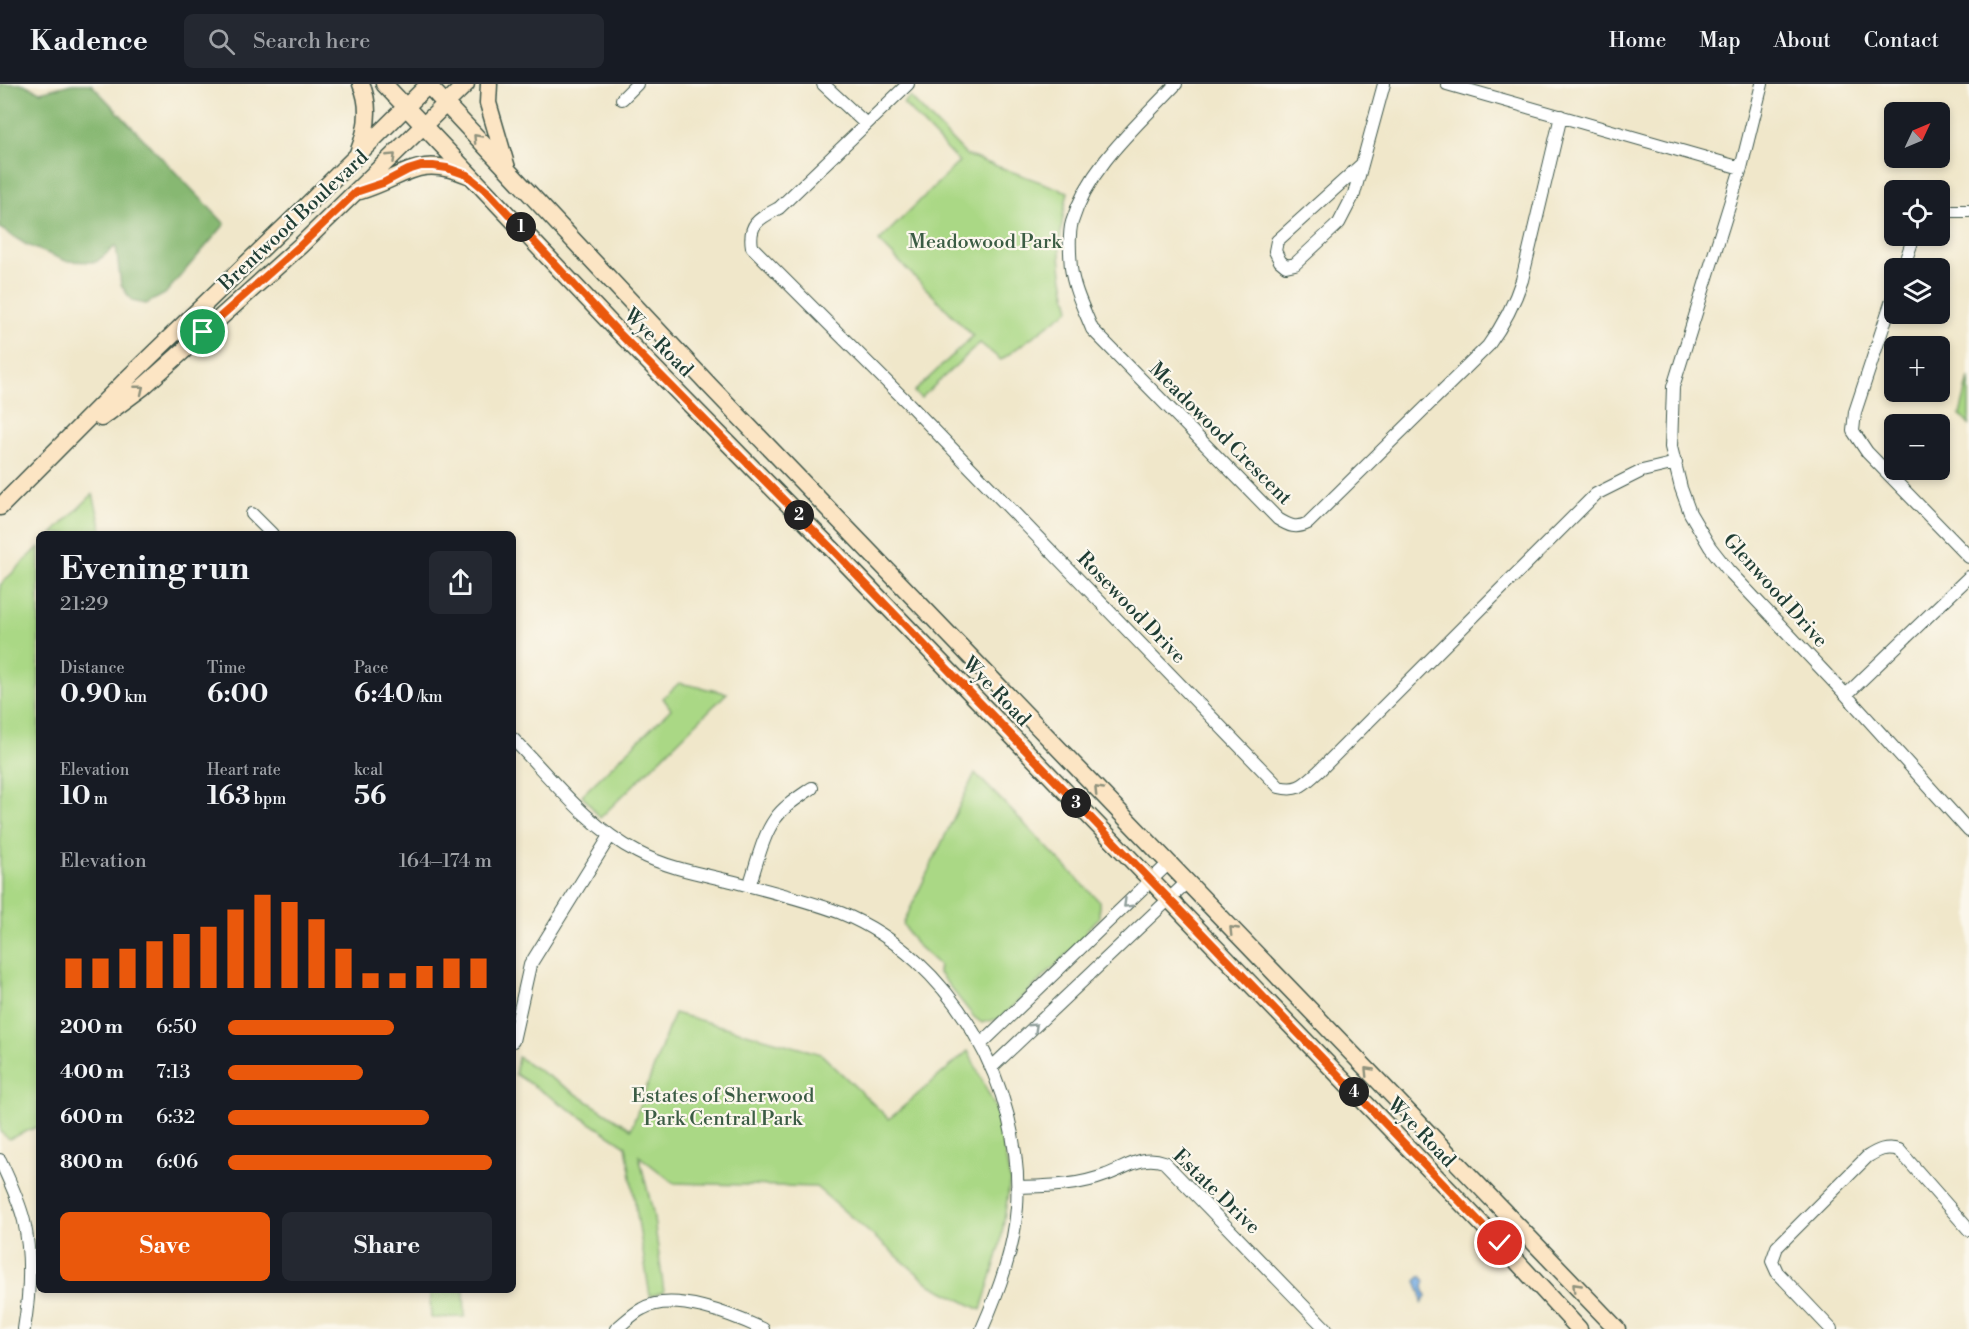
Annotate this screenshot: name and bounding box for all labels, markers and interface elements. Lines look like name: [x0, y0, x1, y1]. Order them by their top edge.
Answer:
search box: [184, 14, 604, 68]
text: Kadence: [30, 24, 148, 59]
icon: search: [205, 25, 238, 58]
text: Search here: [253, 28, 370, 55]
text: Home: [1609, 28, 1666, 54]
text: Map: [1699, 28, 1741, 54]
text: About: [1774, 28, 1831, 54]
text: Contact: [1864, 28, 1939, 54]
north arrow: [1884, 102, 1950, 168]
map controls: [1884, 102, 1950, 480]
one-way arrow: [473, 134, 484, 145]
street label: Brentwood Boulevard: [213, 145, 375, 298]
one-way arrow: [385, 154, 396, 165]
button: locate: [1884, 180, 1950, 246]
pin: 1: [506, 212, 536, 242]
text: 1: [517, 217, 525, 237]
park label: Meadowood Park: [908, 230, 1063, 255]
button: layers: [1884, 258, 1950, 324]
street label: Wye Road: [617, 302, 698, 383]
pin: [177, 306, 228, 357]
icon: arrive: [186, 315, 219, 348]
button: +: [1884, 336, 1950, 402]
street label: Meadowood Crescent: [1143, 357, 1297, 511]
one-way arrow: [133, 385, 144, 396]
button: −: [1884, 414, 1950, 480]
pin: 2: [784, 500, 814, 530]
text: 2: [794, 505, 804, 525]
street label: Glenwood Drive: [1717, 529, 1833, 653]
street label: Rosewood Drive: [1071, 547, 1191, 669]
text: Evening run: [60, 549, 249, 590]
button: share: [429, 551, 492, 614]
text: 21:29: [60, 592, 108, 617]
street label: Wye Road: [956, 651, 1036, 733]
text: Distance: [60, 658, 125, 678]
text: Time: [207, 658, 246, 678]
text: Pace: [354, 658, 388, 678]
text: 0.90: [60, 678, 121, 710]
text: 6:00: [207, 678, 268, 710]
text: 6:40: [354, 678, 414, 710]
text: km: [121, 687, 147, 707]
text: /km: [414, 687, 443, 707]
text: Elevation: [60, 760, 129, 780]
text: Heart rate: [207, 760, 281, 780]
text: kcal: [354, 760, 383, 780]
text: 10: [60, 780, 91, 812]
text: 163: [207, 780, 251, 812]
text: 56: [354, 780, 387, 812]
one-way arrow: [1094, 786, 1105, 796]
pin: 3: [1061, 788, 1091, 818]
text: m: [91, 789, 108, 809]
text: bpm: [251, 789, 286, 809]
text: 3: [1071, 793, 1081, 813]
text: Elevation: [60, 849, 147, 874]
text: 164–174 m: [399, 849, 492, 874]
one-way arrow: [1123, 897, 1133, 908]
one-way arrow: [1229, 926, 1240, 937]
text: 200 m: [60, 1015, 123, 1040]
text: 6:50: [156, 1015, 197, 1040]
one-way arrow: [1028, 1023, 1038, 1034]
text: 400 m: [60, 1060, 124, 1085]
text: 7:13: [156, 1060, 191, 1085]
one-way arrow: [1364, 1067, 1375, 1078]
pin: 4: [1339, 1077, 1369, 1107]
text: 4: [1349, 1082, 1359, 1102]
park label: Estates of Sherwood Park Central Park: [632, 1084, 815, 1132]
street label: Wye Road: [1381, 1092, 1461, 1174]
text: 600 m: [60, 1105, 123, 1130]
text: 6:32: [156, 1105, 195, 1130]
street label: Estate Drive: [1167, 1144, 1265, 1240]
text: 800 m: [60, 1150, 123, 1175]
text: 6:06: [156, 1150, 198, 1175]
button: Save: [60, 1212, 270, 1281]
button: Share: [282, 1212, 492, 1281]
pin: [1474, 1217, 1525, 1268]
icon: check: [1483, 1226, 1516, 1259]
one-way arrow: [1572, 1283, 1583, 1293]

